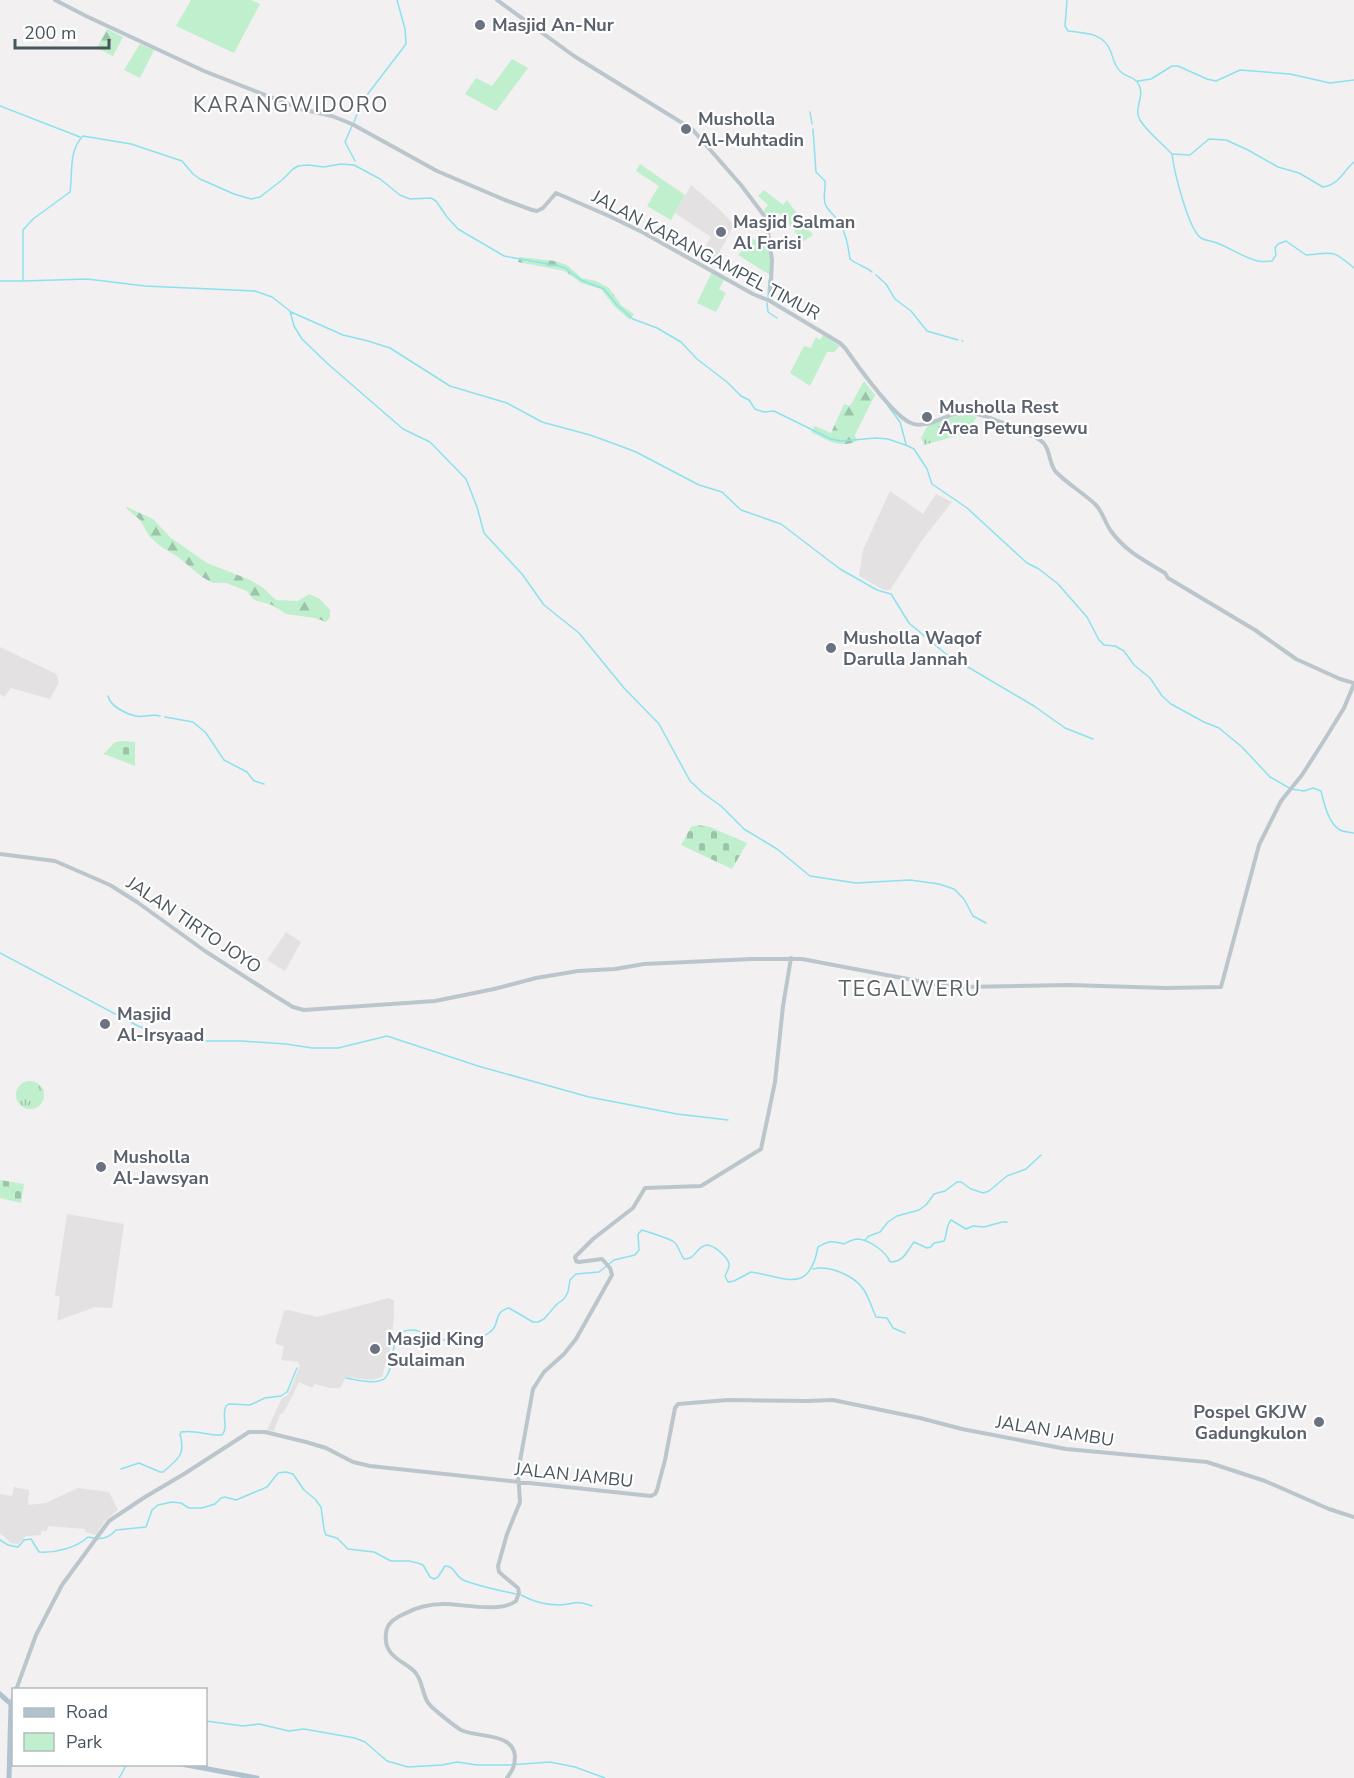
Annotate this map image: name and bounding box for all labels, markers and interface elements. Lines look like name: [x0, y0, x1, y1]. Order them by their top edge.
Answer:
scale bar: [15, 12, 110, 50]
place label: Masjid An-Nur: [492, 13, 614, 37]
marker: Masjid An-Nur: [473, 18, 487, 32]
text: 200 m: [24, 21, 76, 45]
district label: KARANGWIDORO: [193, 91, 389, 119]
place label: Musholla Al-Muhtadin: [698, 107, 804, 152]
marker: Musholla Al-Muhtadin: [679, 122, 693, 136]
street label: JALAN KARANGAMPEL TIMUR: [587, 184, 824, 326]
place label: Masjid Salman Al Farisi: [733, 210, 855, 255]
marker: Masjid Salman Al Farisi: [714, 225, 728, 239]
place label: Musholla Rest Area Petungsewu: [939, 395, 1088, 440]
marker: Musholla Rest Area Petungsewu: [920, 410, 934, 424]
place label: Musholla Waqof Darulla Jannah: [843, 626, 982, 671]
marker: Musholla Waqof Darulla Jannah: [824, 641, 838, 655]
street label: JALAN TIRTO JOYO: [121, 870, 266, 979]
district label: TEGALWERU: [839, 975, 981, 1003]
place label: Masjid Al-Irsyaad: [117, 1002, 204, 1047]
marker: Masjid Al-Irsyaad: [98, 1017, 112, 1031]
place label: Musholla Al-Jawsyan: [113, 1145, 209, 1190]
marker: Musholla Al-Jawsyan: [94, 1160, 108, 1174]
place label: Masjid King Sulaiman: [387, 1327, 484, 1372]
marker: Masjid King Sulaiman: [368, 1342, 382, 1356]
place label: Pospel GKJW Gadungkulon: [1193, 1400, 1307, 1445]
street label: JALAN JAMBU: [993, 1410, 1116, 1452]
marker: Pospel GKJW Gadungkulon: [1312, 1415, 1326, 1429]
street label: JALAN JAMBU: [513, 1457, 634, 1493]
legend: [12, 1688, 207, 1766]
text: Road: [66, 1700, 108, 1724]
text: Park: [66, 1730, 103, 1754]

